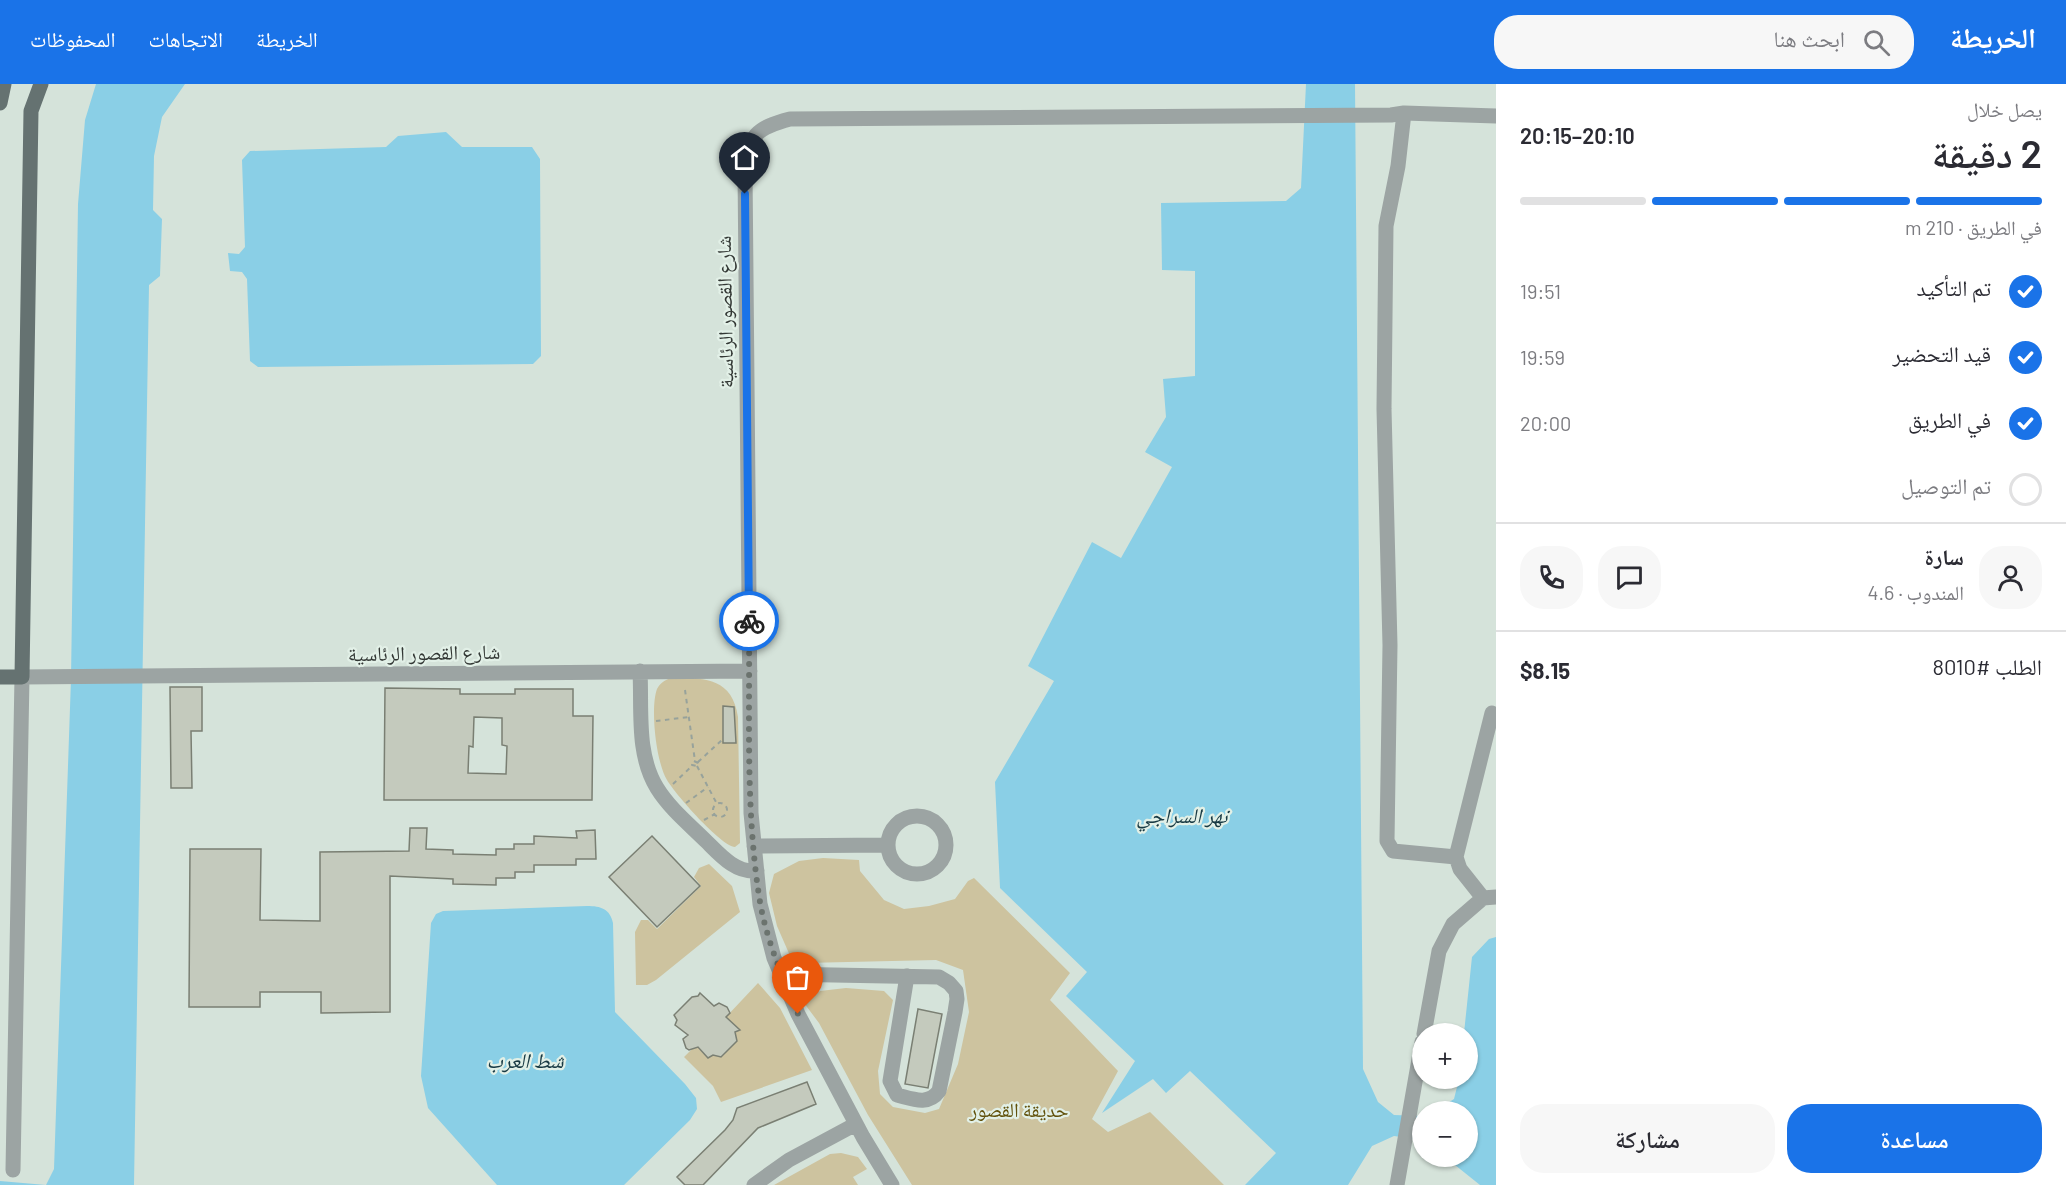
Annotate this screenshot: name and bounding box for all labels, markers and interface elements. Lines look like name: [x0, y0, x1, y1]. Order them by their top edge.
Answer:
search box: [1494, 15, 1914, 69]
text: الخريطة: [1950, 20, 2036, 54]
text: ابحث هنا: [1774, 25, 1845, 51]
text: المحفوظات: [30, 26, 115, 51]
text: الاتجاهات: [148, 26, 223, 51]
text: الخريطة: [256, 26, 318, 51]
icon: search: [1860, 26, 1893, 59]
text: يصل خلال: [1967, 97, 2042, 121]
text: 20:10–20:15: [1520, 122, 1635, 148]
text: 2 دقيقة: [1932, 129, 2042, 176]
pin: [719, 132, 770, 194]
icon: home: [728, 141, 761, 174]
text: في الطريق · 210 m: [1905, 215, 2042, 239]
street label: شارع القصور الرئاسية: [711, 236, 739, 388]
text: تم التأكيد: [1917, 274, 1991, 300]
icon: check: [2009, 275, 2042, 308]
text: 19:51: [1520, 279, 1561, 303]
text: قيد التحضير: [1893, 340, 1991, 366]
icon: check: [2009, 341, 2042, 374]
text: 19:59: [1520, 345, 1565, 369]
text: في الطريق: [1908, 406, 1991, 432]
icon: check: [2009, 407, 2042, 440]
text: 20:00: [1520, 411, 1571, 435]
text: تم التوصيل: [1901, 472, 1991, 498]
text: سارة: [1925, 543, 1964, 569]
button: phone: [1520, 546, 1583, 609]
button: chat: [1598, 546, 1661, 609]
button: person: [1979, 546, 2042, 609]
text: المندوب · 4.6: [1868, 580, 1964, 604]
courier: [719, 591, 779, 651]
icon: bike: [733, 605, 766, 638]
street label: شارع القصور الرئاسية: [348, 639, 500, 667]
text: الطلب #8010: [1933, 653, 2042, 679]
text: $8.15: [1520, 657, 1570, 683]
water label: نهر السراجي: [1137, 802, 1231, 832]
pin: [772, 952, 823, 1014]
icon: bag: [781, 961, 814, 994]
map controls: [1412, 1023, 1478, 1167]
button: +: [1412, 1023, 1478, 1089]
water label: شط العرب: [486, 1047, 565, 1073]
park label: حديقة القصور: [968, 1097, 1069, 1121]
button: −: [1412, 1101, 1478, 1167]
button: مشاركة: [1520, 1104, 1775, 1173]
button: مساعدة: [1787, 1104, 2042, 1173]

